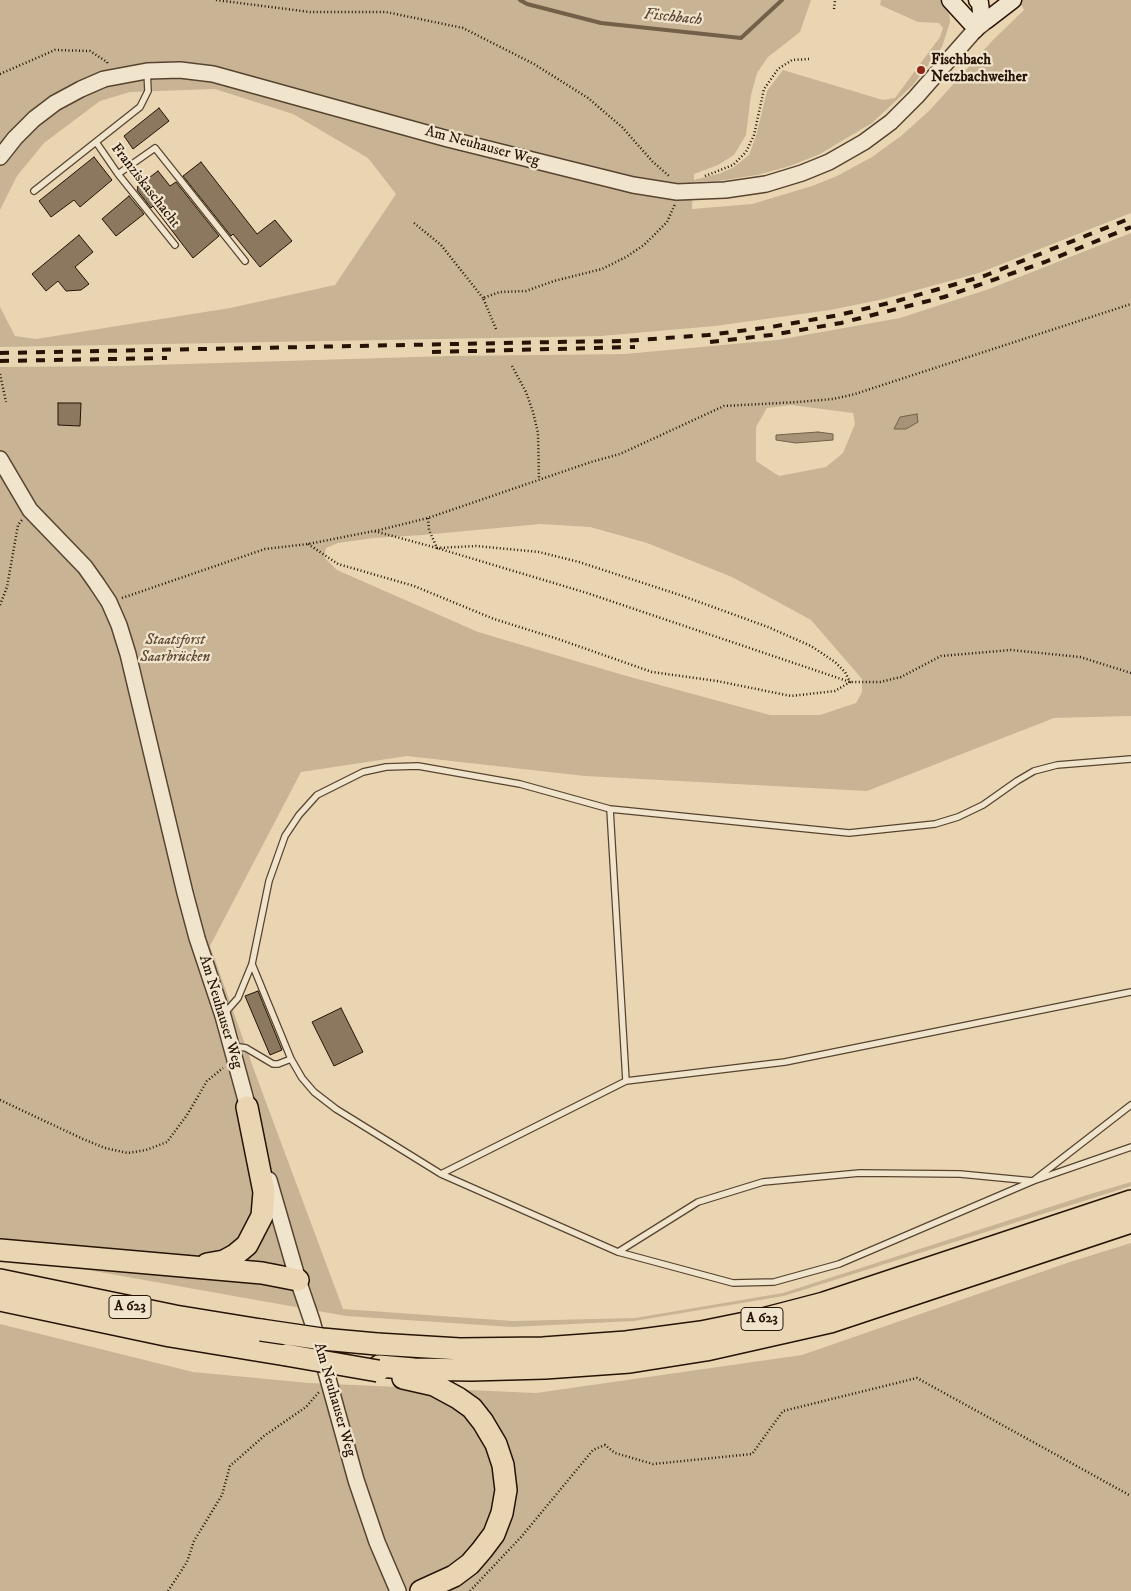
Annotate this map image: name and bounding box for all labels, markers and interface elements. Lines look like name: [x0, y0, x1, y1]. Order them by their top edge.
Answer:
water label: Fischbach: [643, 5, 703, 31]
place label: Fischbach Netzbachweiher: [931, 52, 1027, 87]
marker: Fischbach Netzbachweiher: [915, 64, 927, 76]
street label: Am Neuhauser Weg: [423, 123, 541, 171]
street label: Franziskaschacht: [106, 140, 184, 232]
park label: Staatsforst Saarbrücken: [140, 632, 210, 667]
street label: Am Neuhauser Weg: [194, 953, 246, 1071]
road number: A 623: [109, 1295, 151, 1318]
road number: A 623: [741, 1308, 783, 1330]
street label: Am Neuhauser Weg: [309, 1341, 359, 1459]

